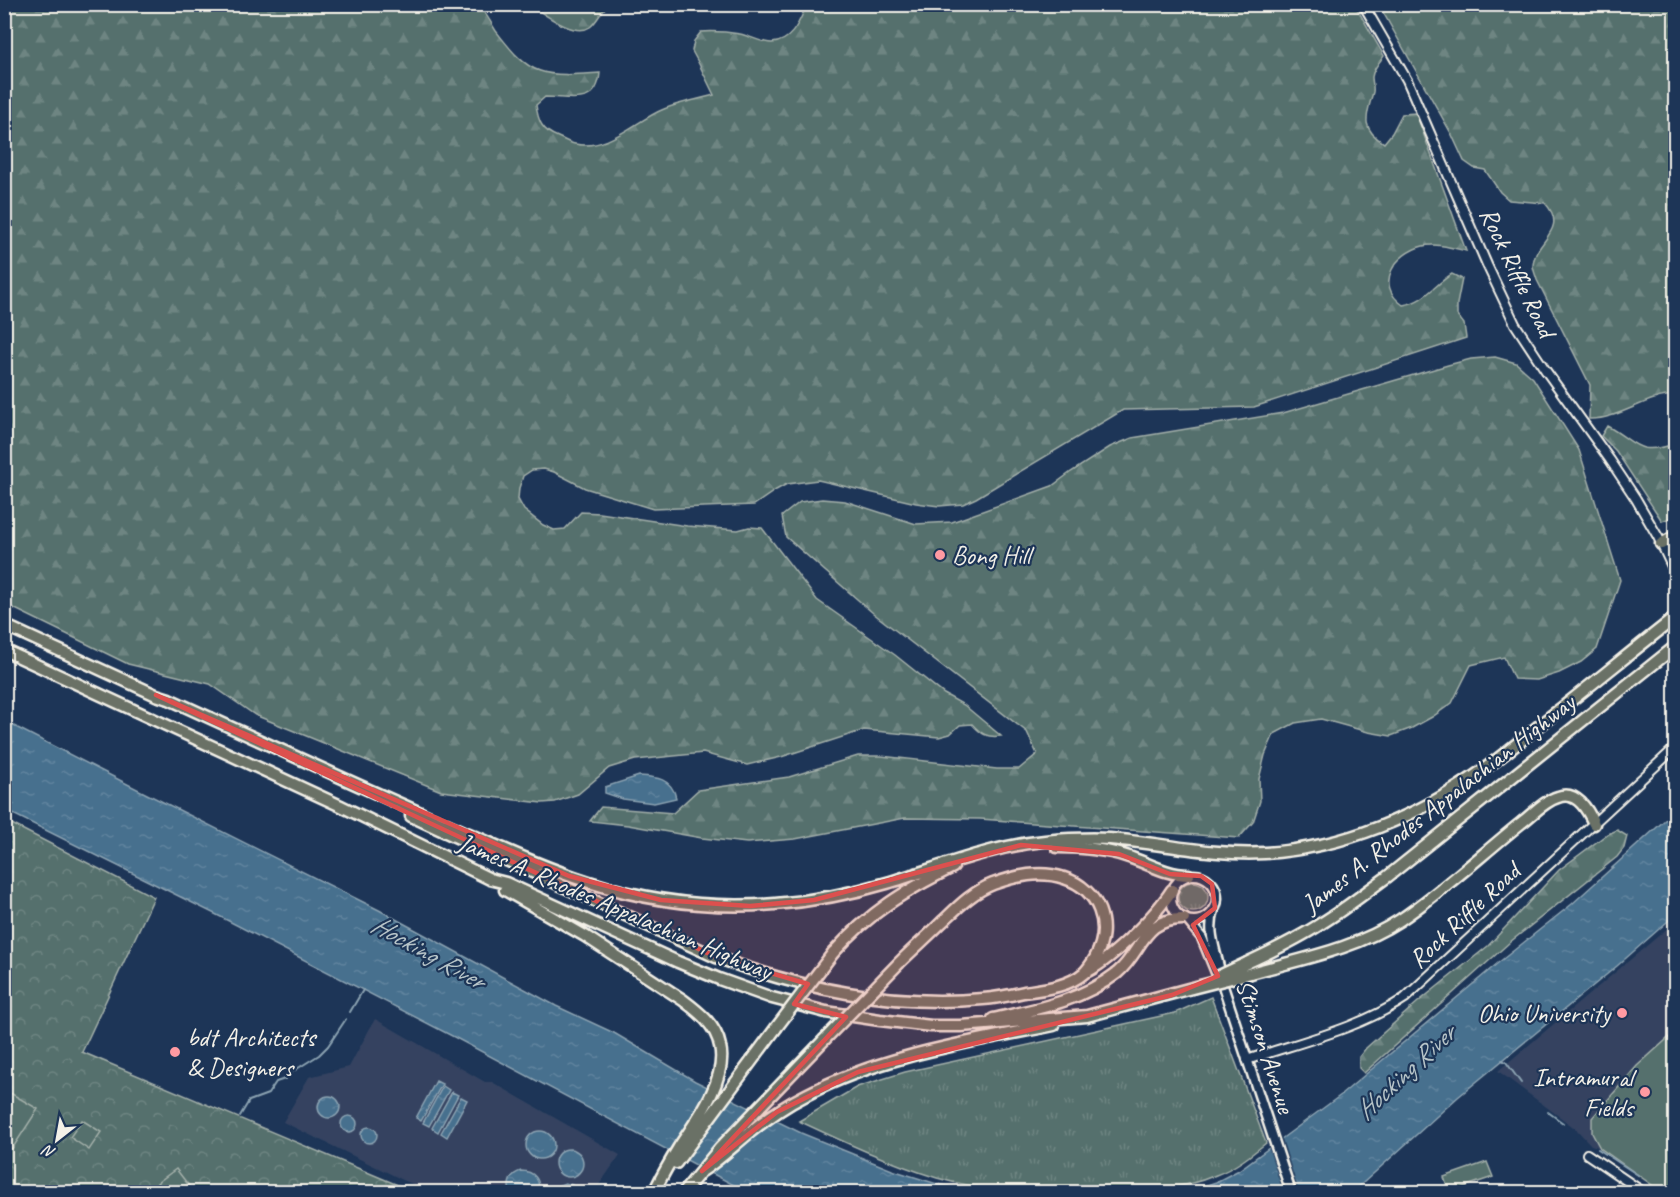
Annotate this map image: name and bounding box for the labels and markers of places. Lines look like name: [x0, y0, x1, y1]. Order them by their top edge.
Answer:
place label: Bong Hill: [952, 539, 1035, 572]
marker: Bong Hill: [933, 548, 947, 562]
place label: Ohio University: [1478, 997, 1612, 1030]
marker: Ohio University: [1615, 1006, 1629, 1020]
place label: bdt Architects & Designers: [187, 1021, 317, 1084]
marker: bdt Architects & Designers: [168, 1045, 182, 1059]
place label: Intramural Fields: [1533, 1061, 1638, 1124]
marker: Intramural Fields: [1638, 1085, 1652, 1099]

